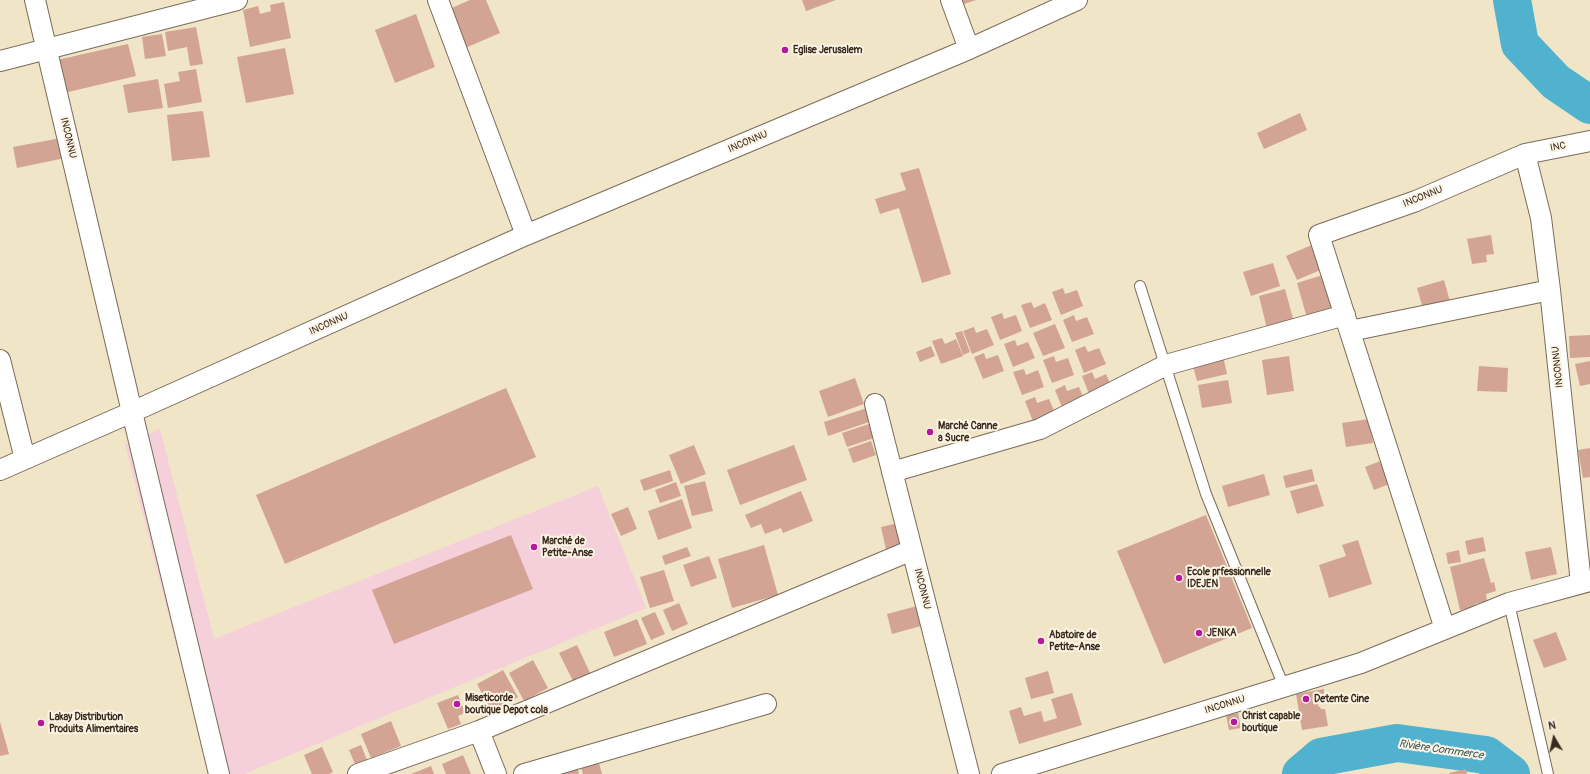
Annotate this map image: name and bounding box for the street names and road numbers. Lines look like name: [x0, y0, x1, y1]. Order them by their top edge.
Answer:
street label: INCONNU: [57, 116, 79, 160]
street label: INCONNU: [726, 128, 770, 156]
street label: INC: [1549, 140, 1567, 154]
street label: INCONNU: [1401, 184, 1445, 210]
street label: INCONNU: [307, 310, 351, 338]
street label: INCONNU: [1550, 346, 1566, 388]
street label: INCONNU: [911, 567, 933, 611]
street label: INCONNU: [1203, 693, 1247, 717]

